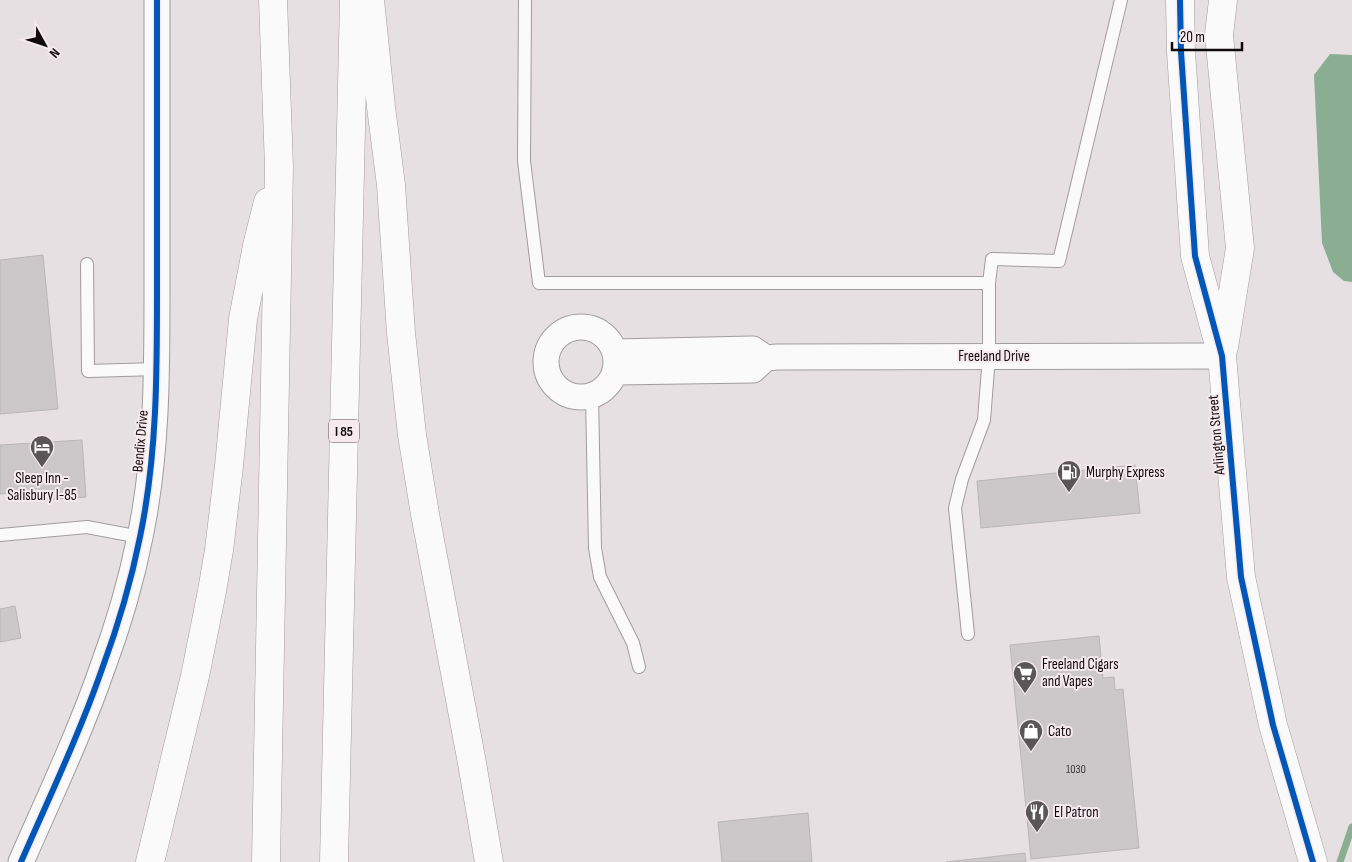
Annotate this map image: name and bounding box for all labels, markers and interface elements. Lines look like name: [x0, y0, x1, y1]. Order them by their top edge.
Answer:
north arrow: [20, 20, 70, 70]
scale bar: [1172, 20, 1242, 52]
text: 20 m: [1180, 28, 1205, 47]
text: N: [46, 45, 63, 61]
street label: Freeland Drive: [958, 347, 1030, 366]
street label: Arlington Street: [1203, 394, 1230, 477]
street label: Bendix Drive: [128, 409, 153, 473]
road number: I 85: [329, 420, 359, 442]
hotel icon: Sleep Inn - Salisbury I-85: [29, 434, 55, 468]
fuel station icon: Murphy Express: [1056, 459, 1082, 493]
place label: Murphy Express: [1086, 463, 1165, 482]
place label: Sleep Inn - Salisbury I-85: [7, 469, 77, 505]
place label: Freeland Cigars and Vapes: [1042, 655, 1119, 691]
supermarket icon: Freeland Cigars and Vapes: [1012, 660, 1038, 694]
shop icon: Cato: [1018, 718, 1044, 752]
place label: Cato: [1048, 722, 1071, 741]
house number: 1030: [1066, 762, 1086, 777]
restaurant icon: El Patron: [1024, 799, 1050, 833]
place label: El Patron: [1054, 803, 1099, 822]

